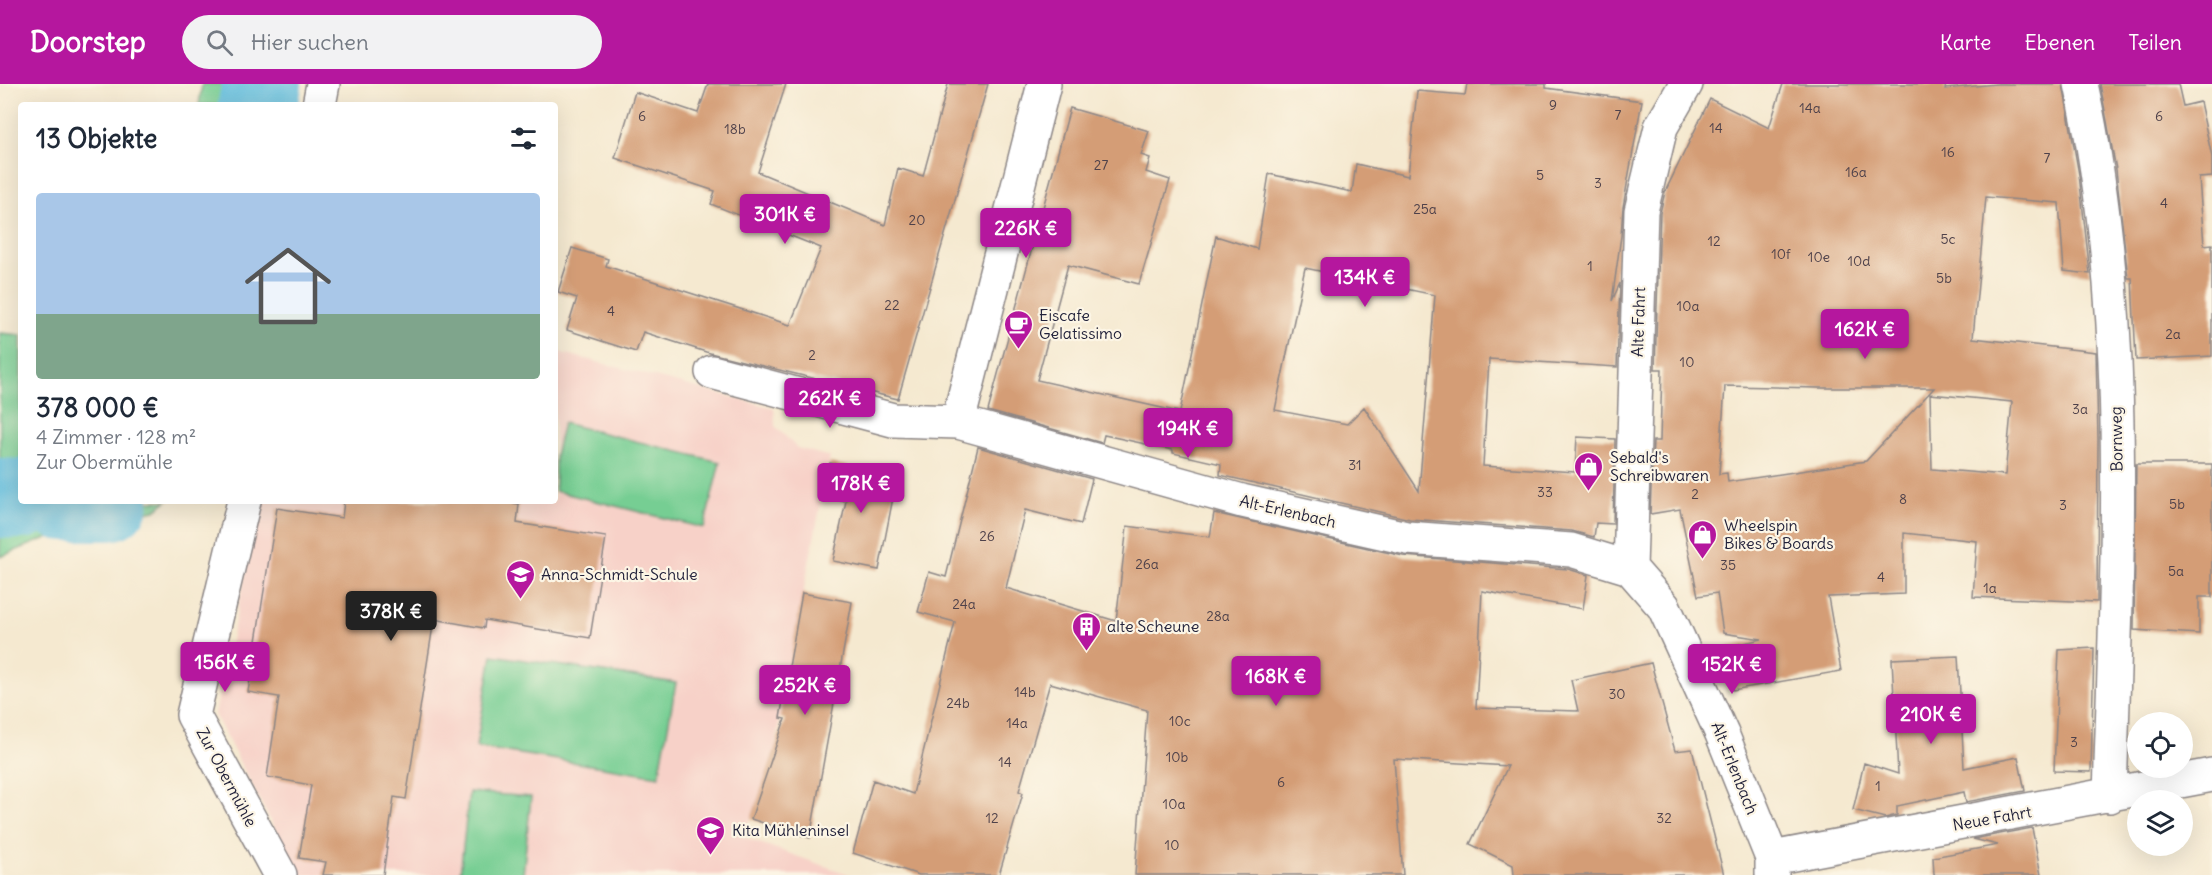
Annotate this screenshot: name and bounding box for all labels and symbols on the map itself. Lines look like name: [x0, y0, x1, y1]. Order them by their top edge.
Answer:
house number: 9: [1549, 96, 1557, 114]
house number: 14a: [1799, 99, 1821, 117]
house number: 7: [1615, 106, 1622, 124]
house number: 6: [638, 107, 646, 125]
house number: 6: [2155, 107, 2163, 125]
house number: 14: [1709, 119, 1723, 137]
house number: 18b: [724, 120, 746, 138]
house number: 16: [1941, 143, 1955, 161]
house number: 7: [2044, 149, 2051, 167]
house number: 27: [1094, 156, 1108, 174]
house number: 16a: [1845, 163, 1867, 181]
house number: 5: [1536, 166, 1544, 184]
house number: 3: [1594, 174, 1602, 192]
pin: 301K €: [736, 194, 834, 245]
house number: 4: [2160, 194, 2168, 212]
house number: 25a: [1413, 200, 1437, 218]
pin: 226K €: [977, 208, 1075, 259]
house number: 20: [909, 211, 925, 229]
house number: 5c: [1940, 230, 1956, 248]
house number: 12: [1707, 232, 1721, 250]
house number: 10f: [1771, 245, 1791, 263]
house number: 10e: [1808, 248, 1830, 266]
house number: 10d: [1847, 252, 1871, 270]
pin: 134K €: [1316, 257, 1414, 308]
house number: 1: [1587, 257, 1593, 275]
house number: 5b: [1936, 269, 1952, 287]
street label: Alte Fahrt: [1627, 286, 1649, 357]
house number: 22: [884, 296, 900, 314]
house number: 10a: [1677, 297, 1699, 315]
house number: 4: [607, 302, 615, 320]
place label: Eiscafe Gelatissimo: [1039, 305, 1122, 343]
cafe icon: Eiscafe Gelatissimo: [1002, 308, 1034, 350]
pin: 162K €: [1816, 309, 1914, 360]
house number: 2a: [2165, 325, 2181, 343]
house number: 2: [808, 346, 816, 364]
house number: 10: [1680, 353, 1694, 371]
pin: 262K €: [781, 378, 879, 429]
house number: 3a: [2072, 400, 2088, 418]
street label: Bornweg: [2105, 406, 2127, 472]
pin: 194K €: [1139, 408, 1237, 459]
place label: Sebald's Schreibwaren: [1610, 447, 1709, 485]
shop icon: Sebald's Schreibwaren: [1573, 450, 1605, 492]
house number: 31: [1348, 456, 1362, 474]
pin: 178K €: [812, 463, 910, 514]
house number: 33: [1537, 483, 1553, 501]
house number: 2: [1691, 485, 1699, 503]
street label: Alt-Erlenbach: [1238, 490, 1338, 532]
house number: 8: [1899, 490, 1907, 508]
house number: 5b: [2169, 495, 2185, 513]
house number: 3: [2059, 496, 2067, 514]
place label: Wheelspin Bikes & Boards: [1724, 515, 1834, 553]
shop icon: Wheelspin Bikes & Boards: [1687, 518, 1719, 560]
house number: 26: [979, 527, 995, 545]
house number: 26a: [1135, 555, 1159, 573]
house number: 35: [1720, 556, 1736, 574]
school or university icon: Anna-Schmidt-Schule: [504, 558, 536, 600]
house number: 5a: [2168, 562, 2184, 580]
place label: Anna-Schmidt-Schule: [541, 564, 698, 584]
house number: 4: [1877, 568, 1885, 586]
house number: 1a: [1983, 579, 1997, 597]
pin: 378K €: [342, 591, 440, 642]
house number: 24a: [952, 595, 976, 613]
house number: 28a: [1206, 607, 1230, 625]
building icon: alte Scheune: [1070, 610, 1102, 652]
place label: alte Scheune: [1107, 616, 1200, 636]
pin: 156K €: [176, 642, 274, 693]
pin: 152K €: [1683, 644, 1781, 695]
pin: 168K €: [1227, 656, 1325, 707]
pin: 252K €: [756, 665, 854, 716]
house number: 14b: [1014, 683, 1036, 701]
house number: 30: [1608, 685, 1626, 703]
house number: 24b: [946, 694, 970, 712]
pin: 210K €: [1882, 694, 1980, 745]
house number: 10c: [1169, 712, 1191, 730]
house number: 14a: [1006, 714, 1028, 732]
street label: Alt-Erlenbach: [1707, 719, 1763, 817]
street label: Zur Obermühle: [192, 724, 262, 830]
house number: 3: [2070, 733, 2078, 751]
house number: 10b: [1166, 748, 1189, 766]
house number: 14: [998, 753, 1012, 771]
house number: 6: [1277, 773, 1285, 791]
house number: 1: [1875, 777, 1881, 795]
house number: 10a: [1163, 795, 1185, 813]
street label: Neue Fahrt: [1951, 801, 2034, 835]
house number: 12: [985, 809, 999, 827]
house number: 32: [1656, 809, 1672, 827]
school or university icon: Kita Mühleninsel: [695, 814, 727, 856]
place label: Kita Mühleninsel: [732, 820, 849, 840]
house number: 10: [1165, 836, 1179, 854]

